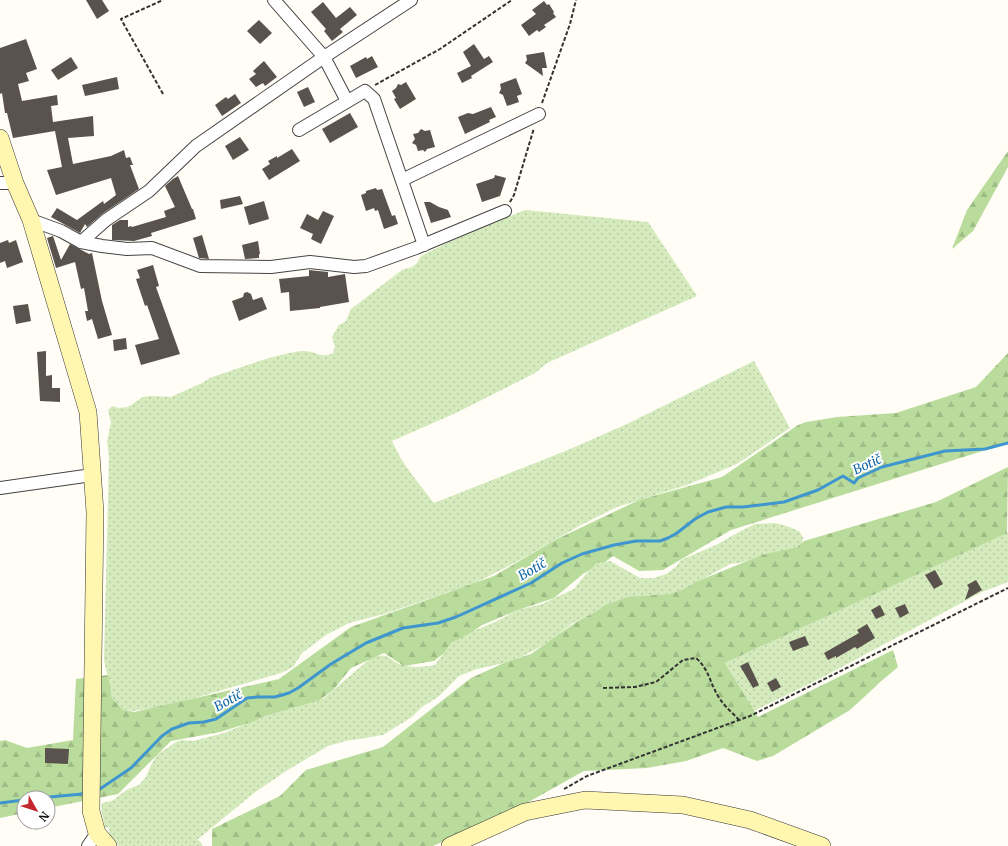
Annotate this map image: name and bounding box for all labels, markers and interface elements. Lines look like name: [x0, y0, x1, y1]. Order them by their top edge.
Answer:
water label: Botič: [850, 450, 885, 478]
water label: Botič: [515, 554, 550, 584]
water label: Botič: [211, 685, 246, 715]
north arrow: [16, 790, 56, 830]
text: N: [35, 809, 52, 824]

